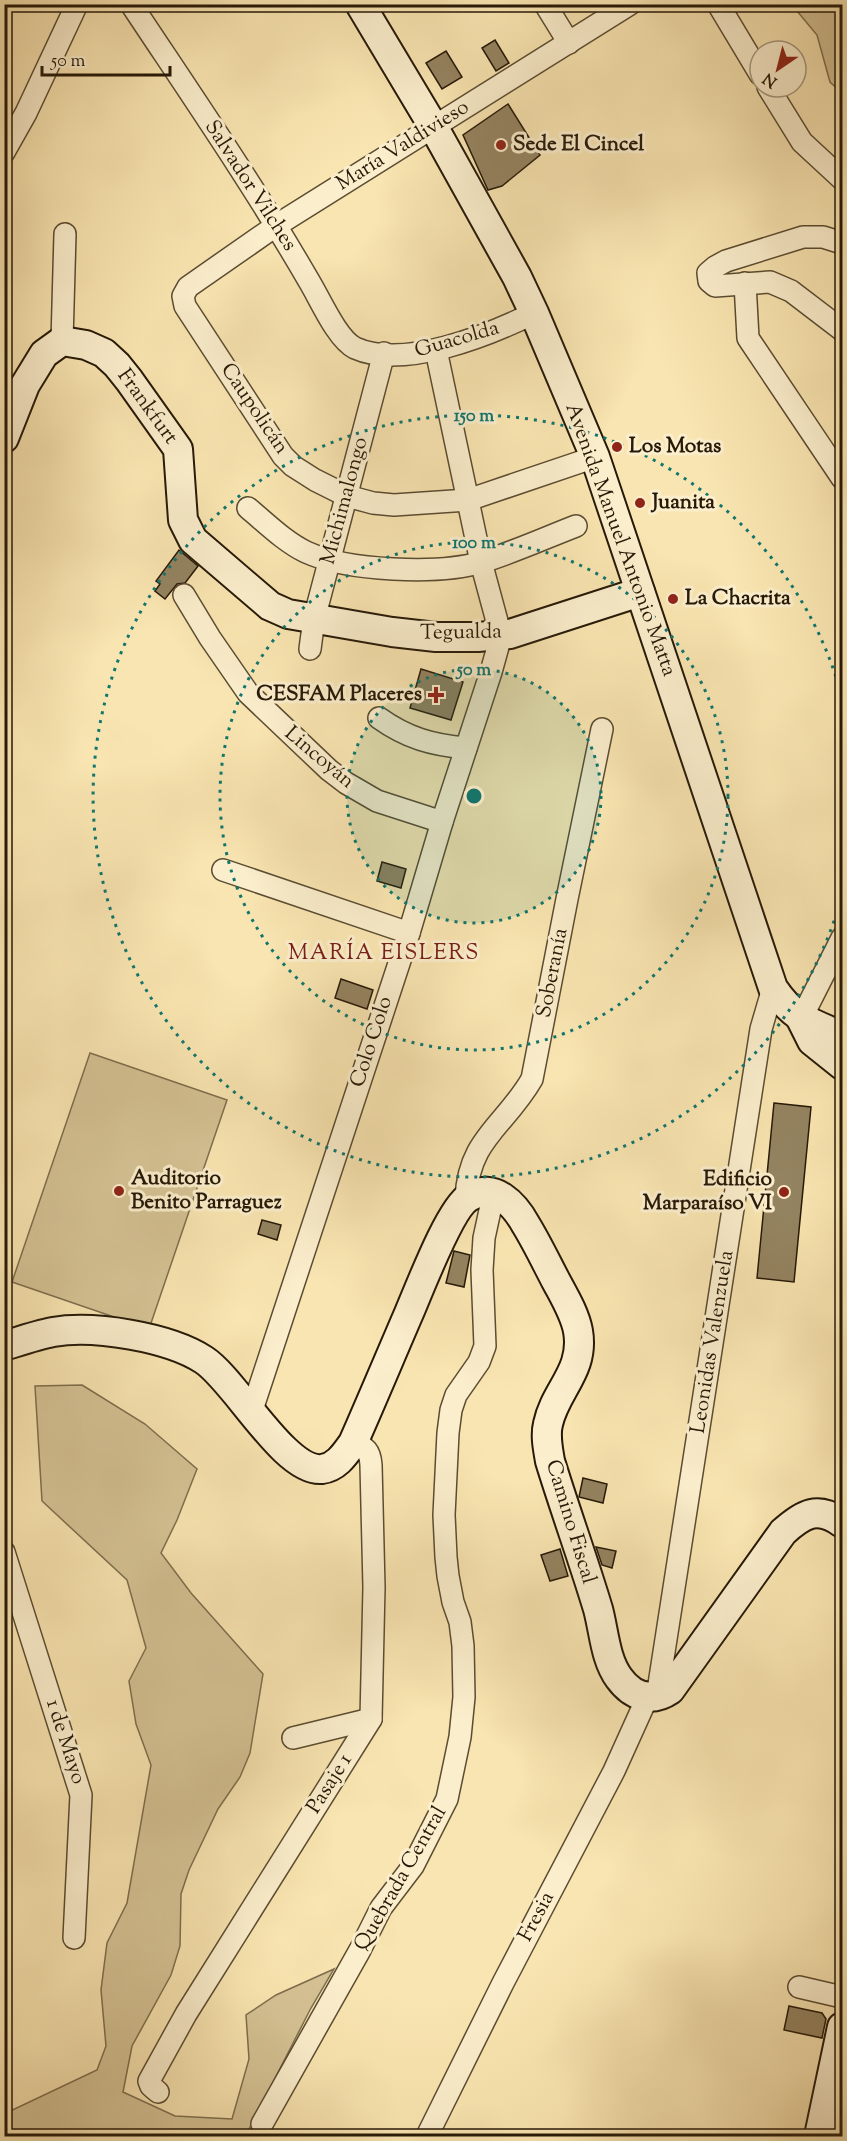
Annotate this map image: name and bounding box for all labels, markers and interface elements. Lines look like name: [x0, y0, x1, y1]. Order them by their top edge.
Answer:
scale bar: [42, 39, 170, 77]
north arrow: [748, 39, 808, 99]
text: 50 m: [50, 49, 86, 75]
text: N: [759, 66, 783, 92]
street label: María Valdivieso: [331, 93, 475, 199]
street label: Salvador Vilches: [196, 115, 304, 257]
place label: Sede El Cincel: [513, 130, 644, 160]
marker: Sede El Cincel: [494, 138, 508, 152]
street label: Guacolda: [411, 314, 503, 366]
street label: Caupolicán: [212, 357, 296, 461]
street label: Frankfurt: [109, 363, 185, 451]
street label: Avenida Manuel Antonio Matta: [557, 399, 684, 681]
text: 150 m: [454, 404, 494, 430]
place label: Los Motas: [629, 432, 721, 462]
street label: Michimalongo: [314, 434, 376, 568]
marker: Los Motas: [610, 440, 624, 454]
place label: Juanita: [650, 488, 715, 518]
marker: Juanita: [633, 496, 647, 510]
text: 100 m: [452, 531, 496, 557]
place label: La Chacrita: [685, 584, 791, 614]
marker: La Chacrita: [666, 592, 680, 606]
street label: Tegualda: [420, 617, 503, 649]
text: 50 m: [455, 658, 491, 684]
place label: CESFAM Placeres: [256, 680, 422, 710]
marker: CESFAM Placeres: [427, 686, 445, 704]
street label: Lincoyán: [277, 720, 361, 796]
centre of rings: [464, 786, 484, 806]
street label: Soberanía: [530, 925, 576, 1020]
district label: MARÍA EISLERS: [288, 937, 480, 970]
street label: Colo Colo: [343, 993, 401, 1091]
place label: Auditorio Benito Parraguez: [131, 1164, 282, 1218]
place label: Edificio Marparaíso VI: [643, 1165, 773, 1219]
marker: Auditorio Benito Parraguez: [112, 1184, 126, 1198]
marker: Edificio Marparaíso VI: [777, 1185, 791, 1199]
street label: Leonidas Valenzuela: [684, 1248, 742, 1436]
street label: Camino Fiscal: [537, 1456, 603, 1588]
street label: 1 de Mayo: [37, 1696, 93, 1788]
street label: Pasaje 1: [300, 1748, 360, 1820]
street label: Quebrada Central: [347, 1801, 455, 1957]
street label: Fresia: [511, 1886, 563, 1947]

